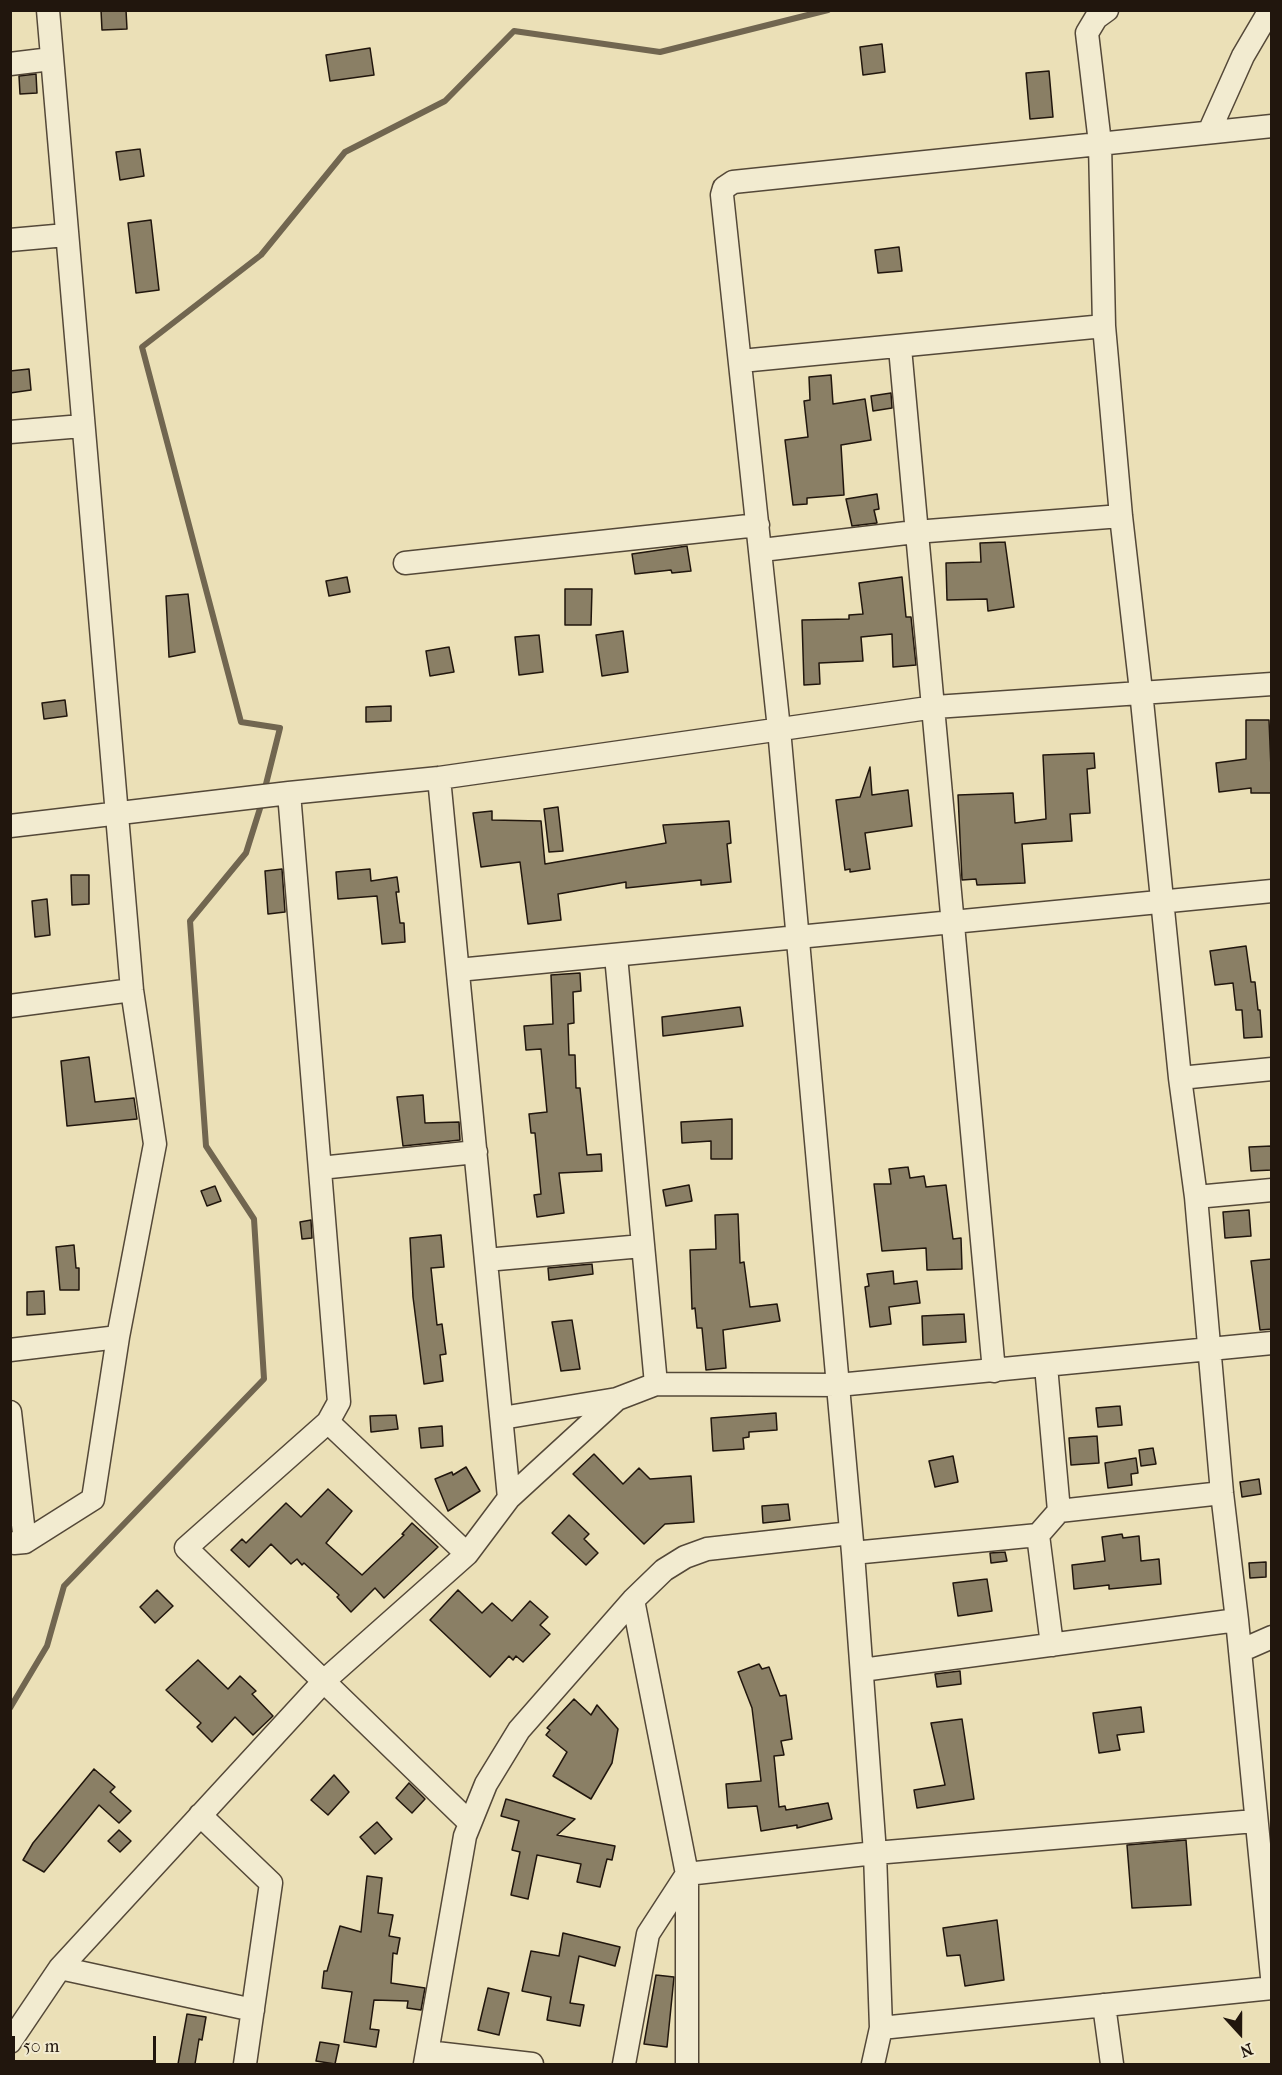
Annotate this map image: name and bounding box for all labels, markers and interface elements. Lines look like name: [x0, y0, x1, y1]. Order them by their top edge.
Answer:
north arrow: [1210, 2003, 1270, 2063]
scale bar: [15, 2024, 159, 2062]
text: 50 m: [23, 2036, 59, 2057]
text: N: [1238, 2039, 1256, 2061]

